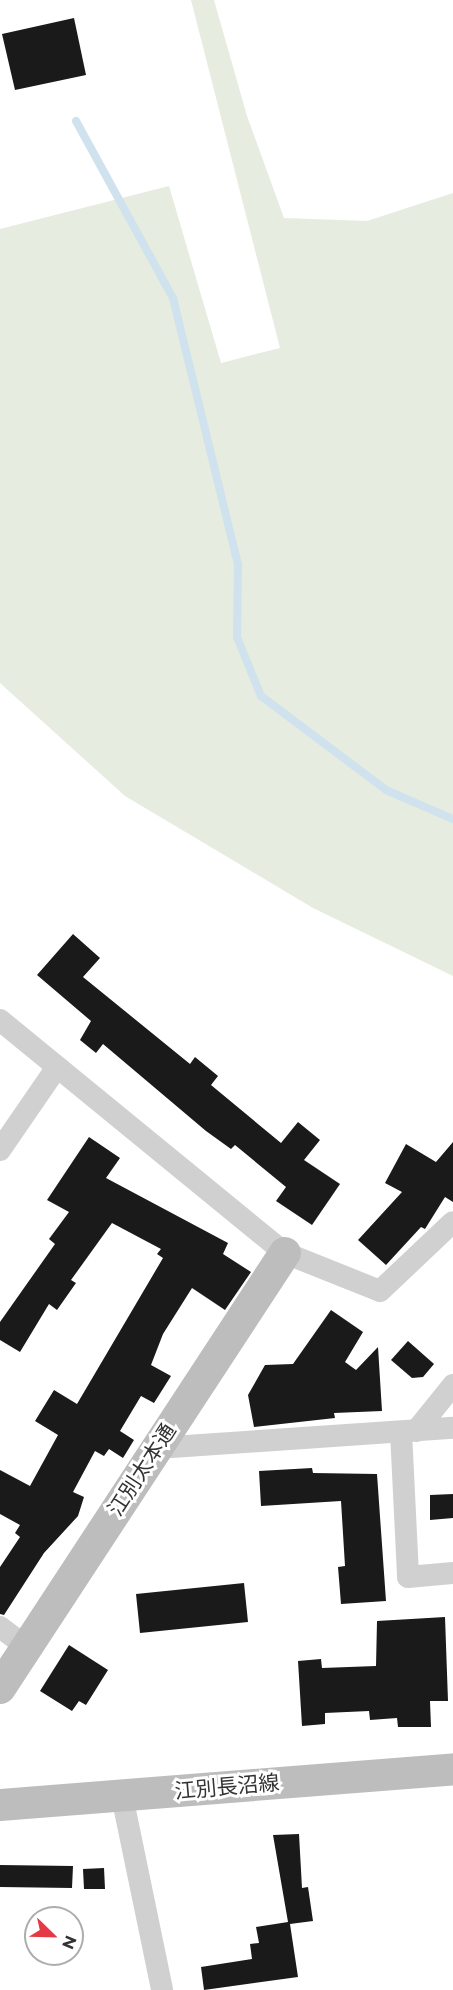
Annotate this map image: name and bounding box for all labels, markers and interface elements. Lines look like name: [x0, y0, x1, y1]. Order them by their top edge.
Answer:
street label: 江別太本通: [103, 1419, 181, 1521]
street label: 江別長沼線: [174, 1770, 280, 1804]
north arrow: [24, 1906, 84, 1966]
text: N: [58, 1933, 80, 1952]

